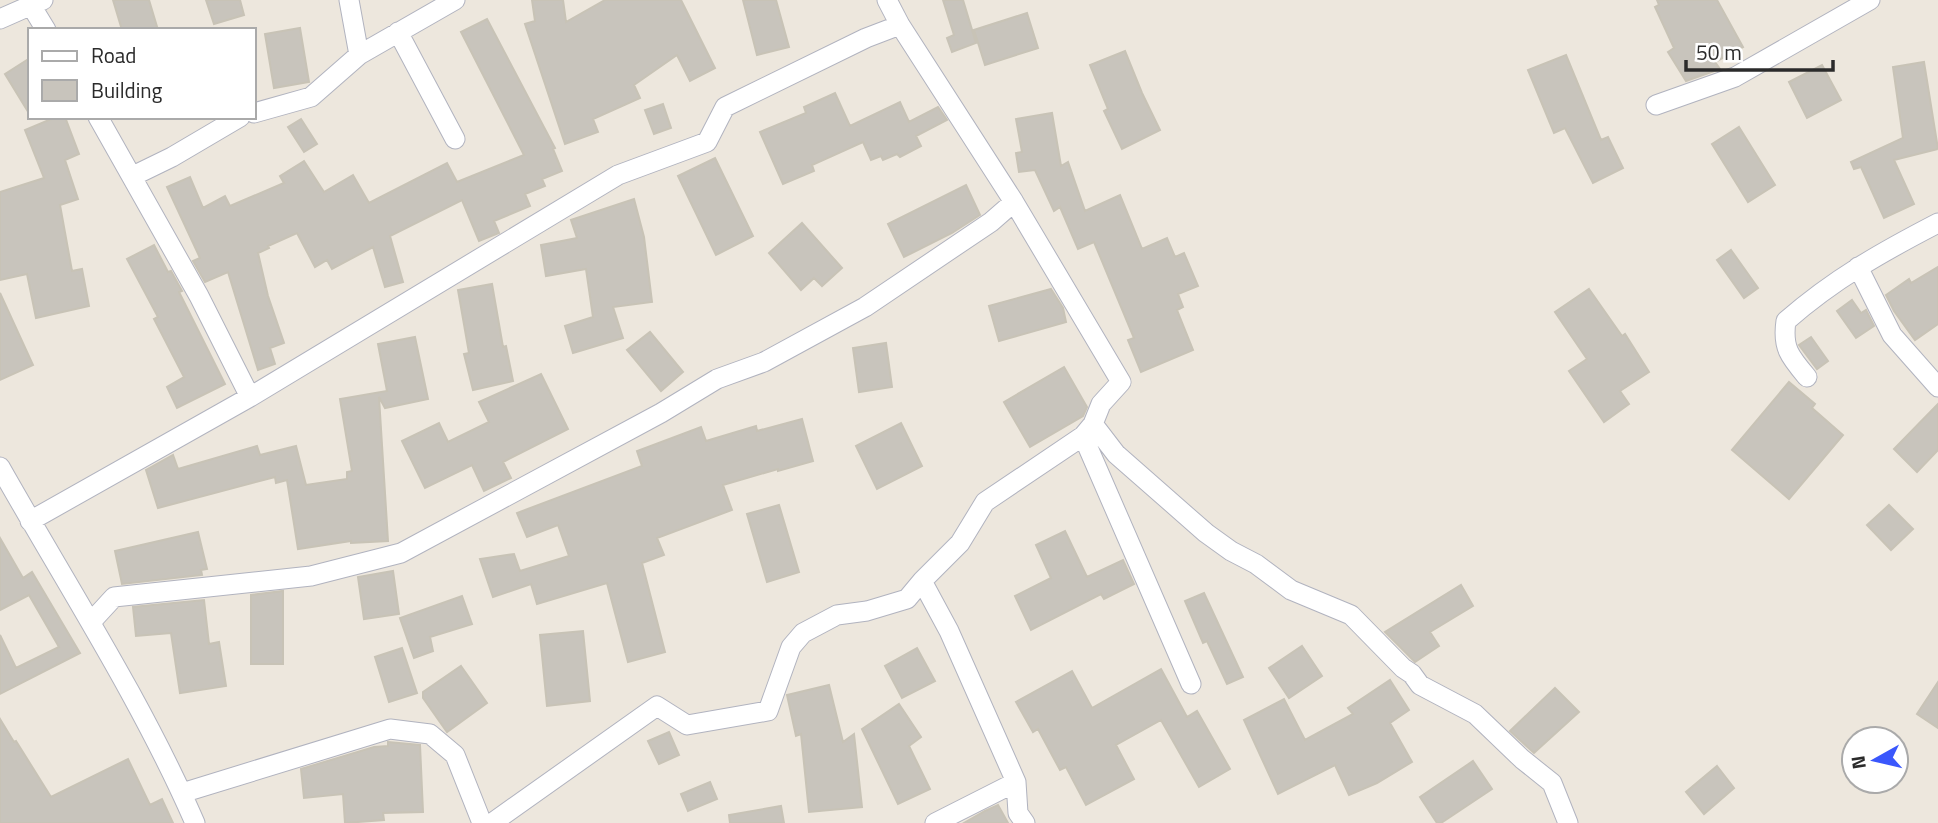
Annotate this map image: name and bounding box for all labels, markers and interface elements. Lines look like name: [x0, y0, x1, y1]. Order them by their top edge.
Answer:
legend: [28, 28, 256, 119]
scale bar: [1686, 28, 1833, 72]
text: 50 m: [1696, 36, 1742, 68]
text: Road: [91, 39, 136, 71]
text: Building: [91, 74, 163, 106]
north arrow: [1840, 725, 1910, 795]
text: N: [1842, 754, 1873, 771]

